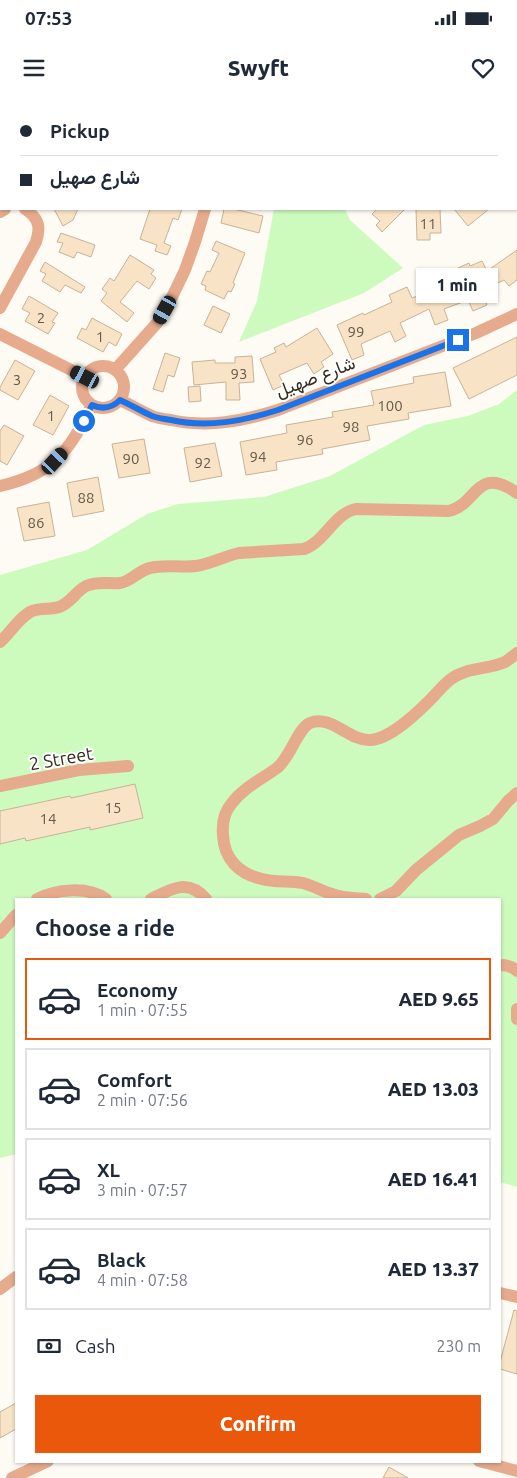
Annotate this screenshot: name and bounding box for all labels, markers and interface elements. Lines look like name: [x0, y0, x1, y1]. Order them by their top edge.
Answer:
text: 07:53: [25, 7, 73, 29]
icon: menu: [20, 54, 48, 82]
icon: heart: [469, 54, 497, 82]
text: Swyft: [228, 55, 289, 80]
text: Pickup: [50, 120, 110, 142]
text: شارع صهيل: [50, 166, 140, 188]
house number: 11: [420, 215, 436, 232]
callout: 1 min: [417, 268, 499, 302]
text: 1 min: [437, 276, 477, 294]
car: [151, 293, 178, 327]
house number: 2: [37, 309, 45, 326]
house number: 99: [348, 323, 364, 340]
house number: 1: [96, 328, 104, 345]
route end: [447, 329, 469, 351]
street label: شارع صهيل: [272, 352, 359, 403]
car: [68, 364, 101, 390]
house number: 93: [231, 365, 247, 382]
house number: 3: [13, 371, 21, 388]
house number: 100: [377, 397, 403, 414]
house number: 1: [47, 407, 55, 424]
route start: [73, 410, 95, 432]
house number: 98: [343, 418, 359, 435]
house number: 96: [297, 431, 313, 448]
car: [39, 445, 70, 477]
house number: 94: [250, 448, 266, 465]
house number: 90: [123, 450, 139, 467]
house number: 92: [195, 454, 211, 471]
house number: 88: [78, 489, 94, 506]
house number: 86: [28, 514, 44, 531]
street label: 2 Street: [27, 743, 95, 773]
house number: 15: [105, 799, 121, 816]
house number: 14: [40, 810, 56, 827]
text: Choose a ride: [35, 915, 175, 940]
icon: car: [37, 977, 82, 1022]
text: Economy: [97, 979, 178, 1001]
text: AED 9.65: [398, 988, 479, 1010]
text: 1 min · 07:55: [97, 1001, 188, 1019]
icon: car: [37, 1067, 82, 1112]
text: Comfort: [97, 1069, 172, 1091]
text: AED 13.03: [388, 1078, 479, 1100]
text: 2 min · 07:56: [97, 1091, 188, 1109]
icon: car: [37, 1157, 82, 1202]
text: XL: [97, 1159, 120, 1181]
text: AED 16.41: [388, 1168, 479, 1190]
text: 3 min · 07:57: [97, 1181, 188, 1199]
icon: car: [37, 1247, 82, 1292]
text: Black: [97, 1249, 146, 1271]
text: AED 13.37: [388, 1258, 479, 1280]
text: 4 min · 07:58: [97, 1271, 188, 1289]
icon: cash: [35, 1332, 63, 1360]
text: Cash: [75, 1335, 116, 1357]
text: 230 m: [436, 1337, 481, 1355]
button: Confirm: [35, 1395, 481, 1453]

